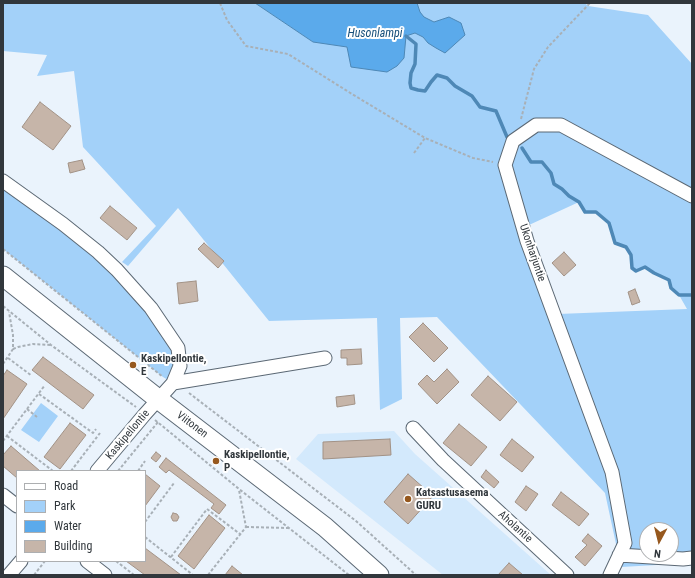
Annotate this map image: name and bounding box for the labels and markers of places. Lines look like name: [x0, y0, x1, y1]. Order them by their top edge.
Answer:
place label: Kaskipellontie, E: [141, 352, 207, 378]
marker: Kaskipellontie, E: [128, 360, 138, 370]
place label: Kaskipellontie, P: [224, 448, 290, 474]
marker: Kaskipellontie, P: [211, 456, 221, 466]
place label: Katsastusasema GURU: [416, 486, 488, 512]
marker: Katsastusasema GURU: [403, 494, 413, 504]

